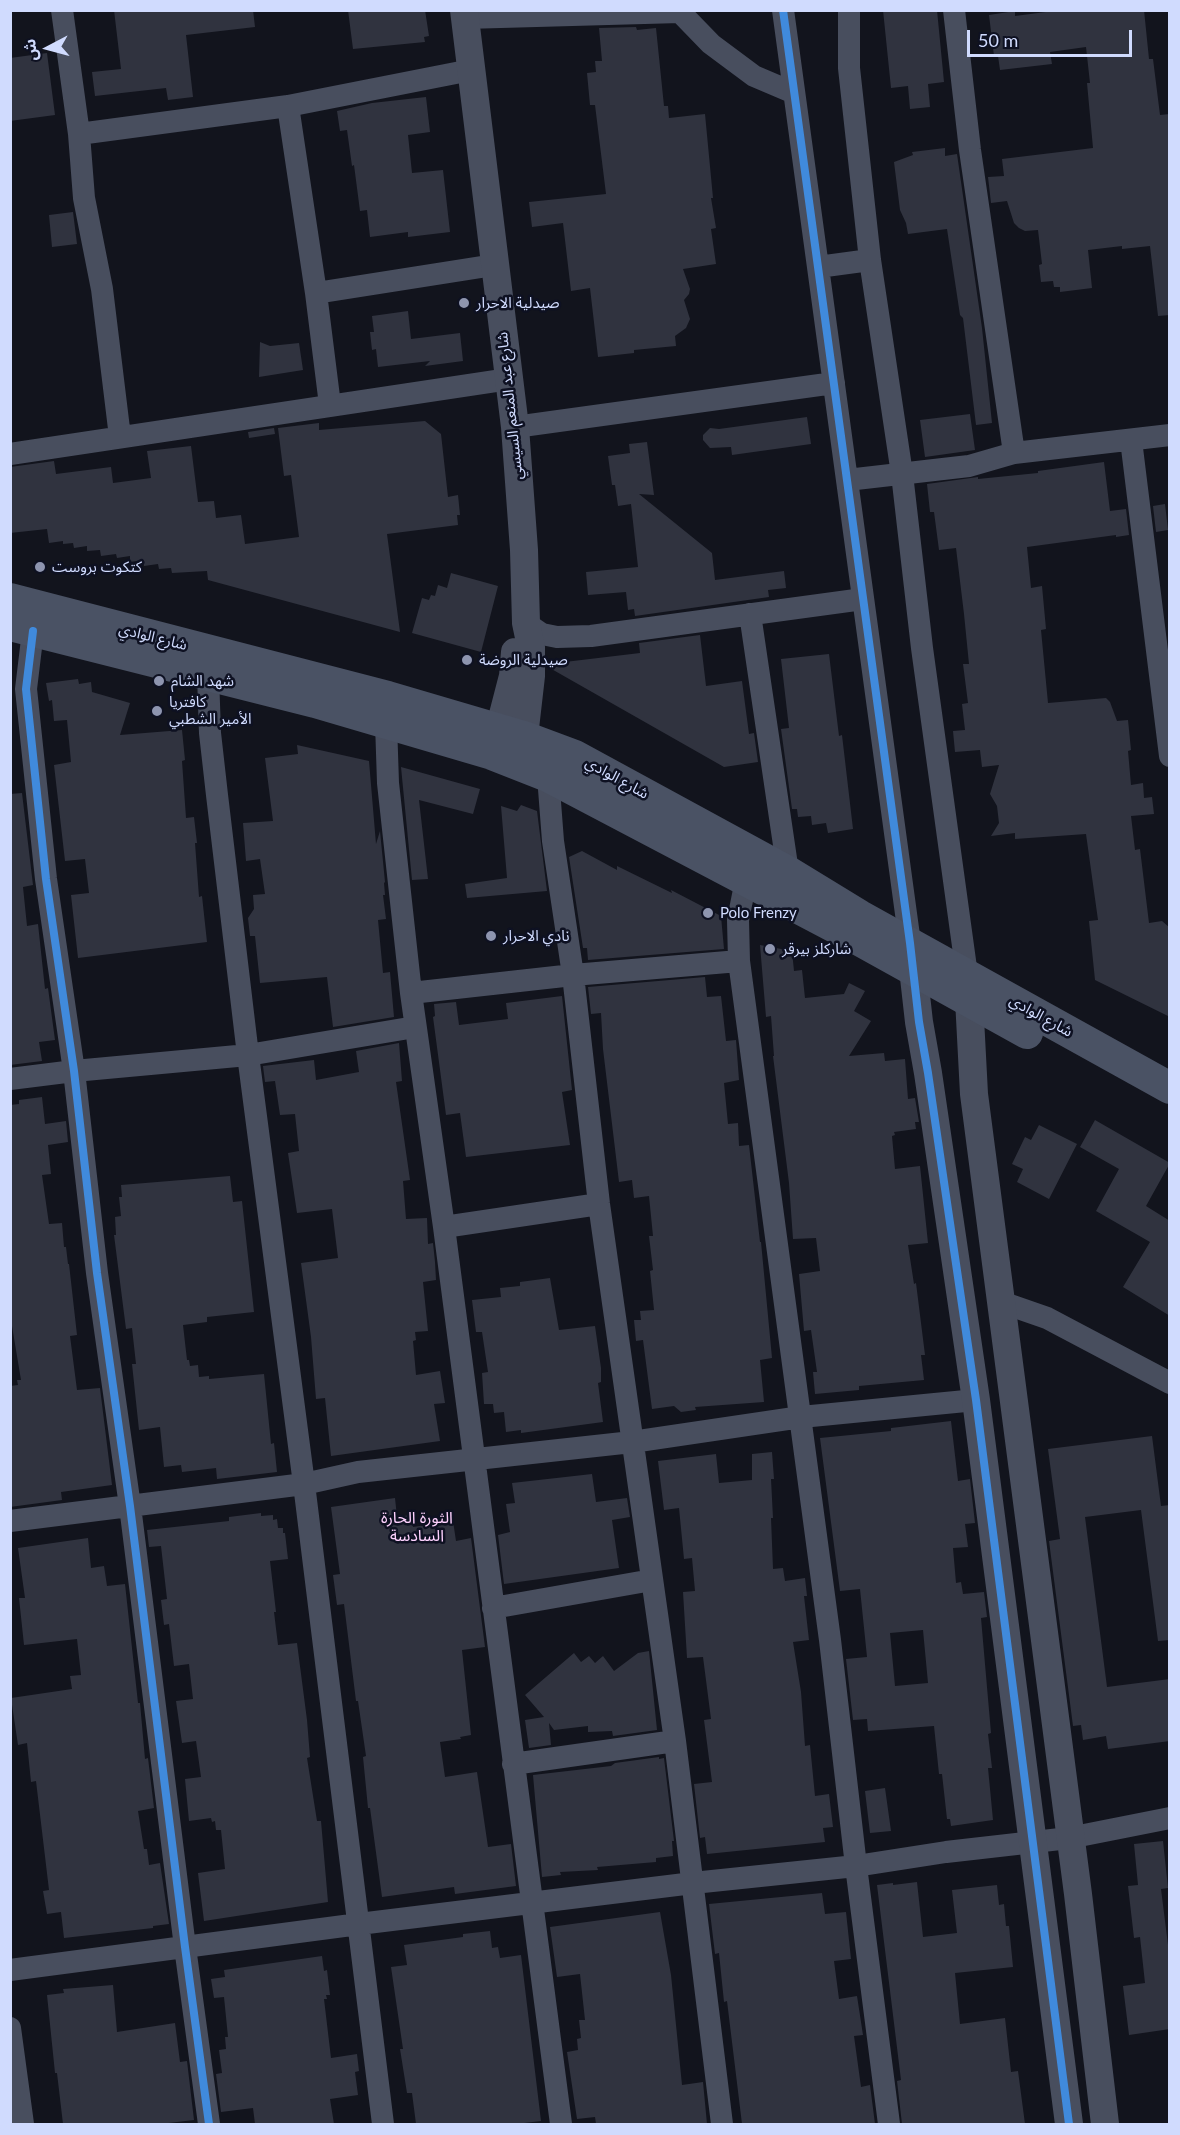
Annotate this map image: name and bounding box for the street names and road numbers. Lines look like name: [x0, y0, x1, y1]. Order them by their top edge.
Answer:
street label: شارع عبد المنعم السيسي: [493, 331, 527, 481]
street label: شارع الوادي: [117, 620, 189, 654]
street label: شارع الوادي: [582, 753, 652, 803]
street label: شارع الوادي: [1006, 991, 1076, 1041]

